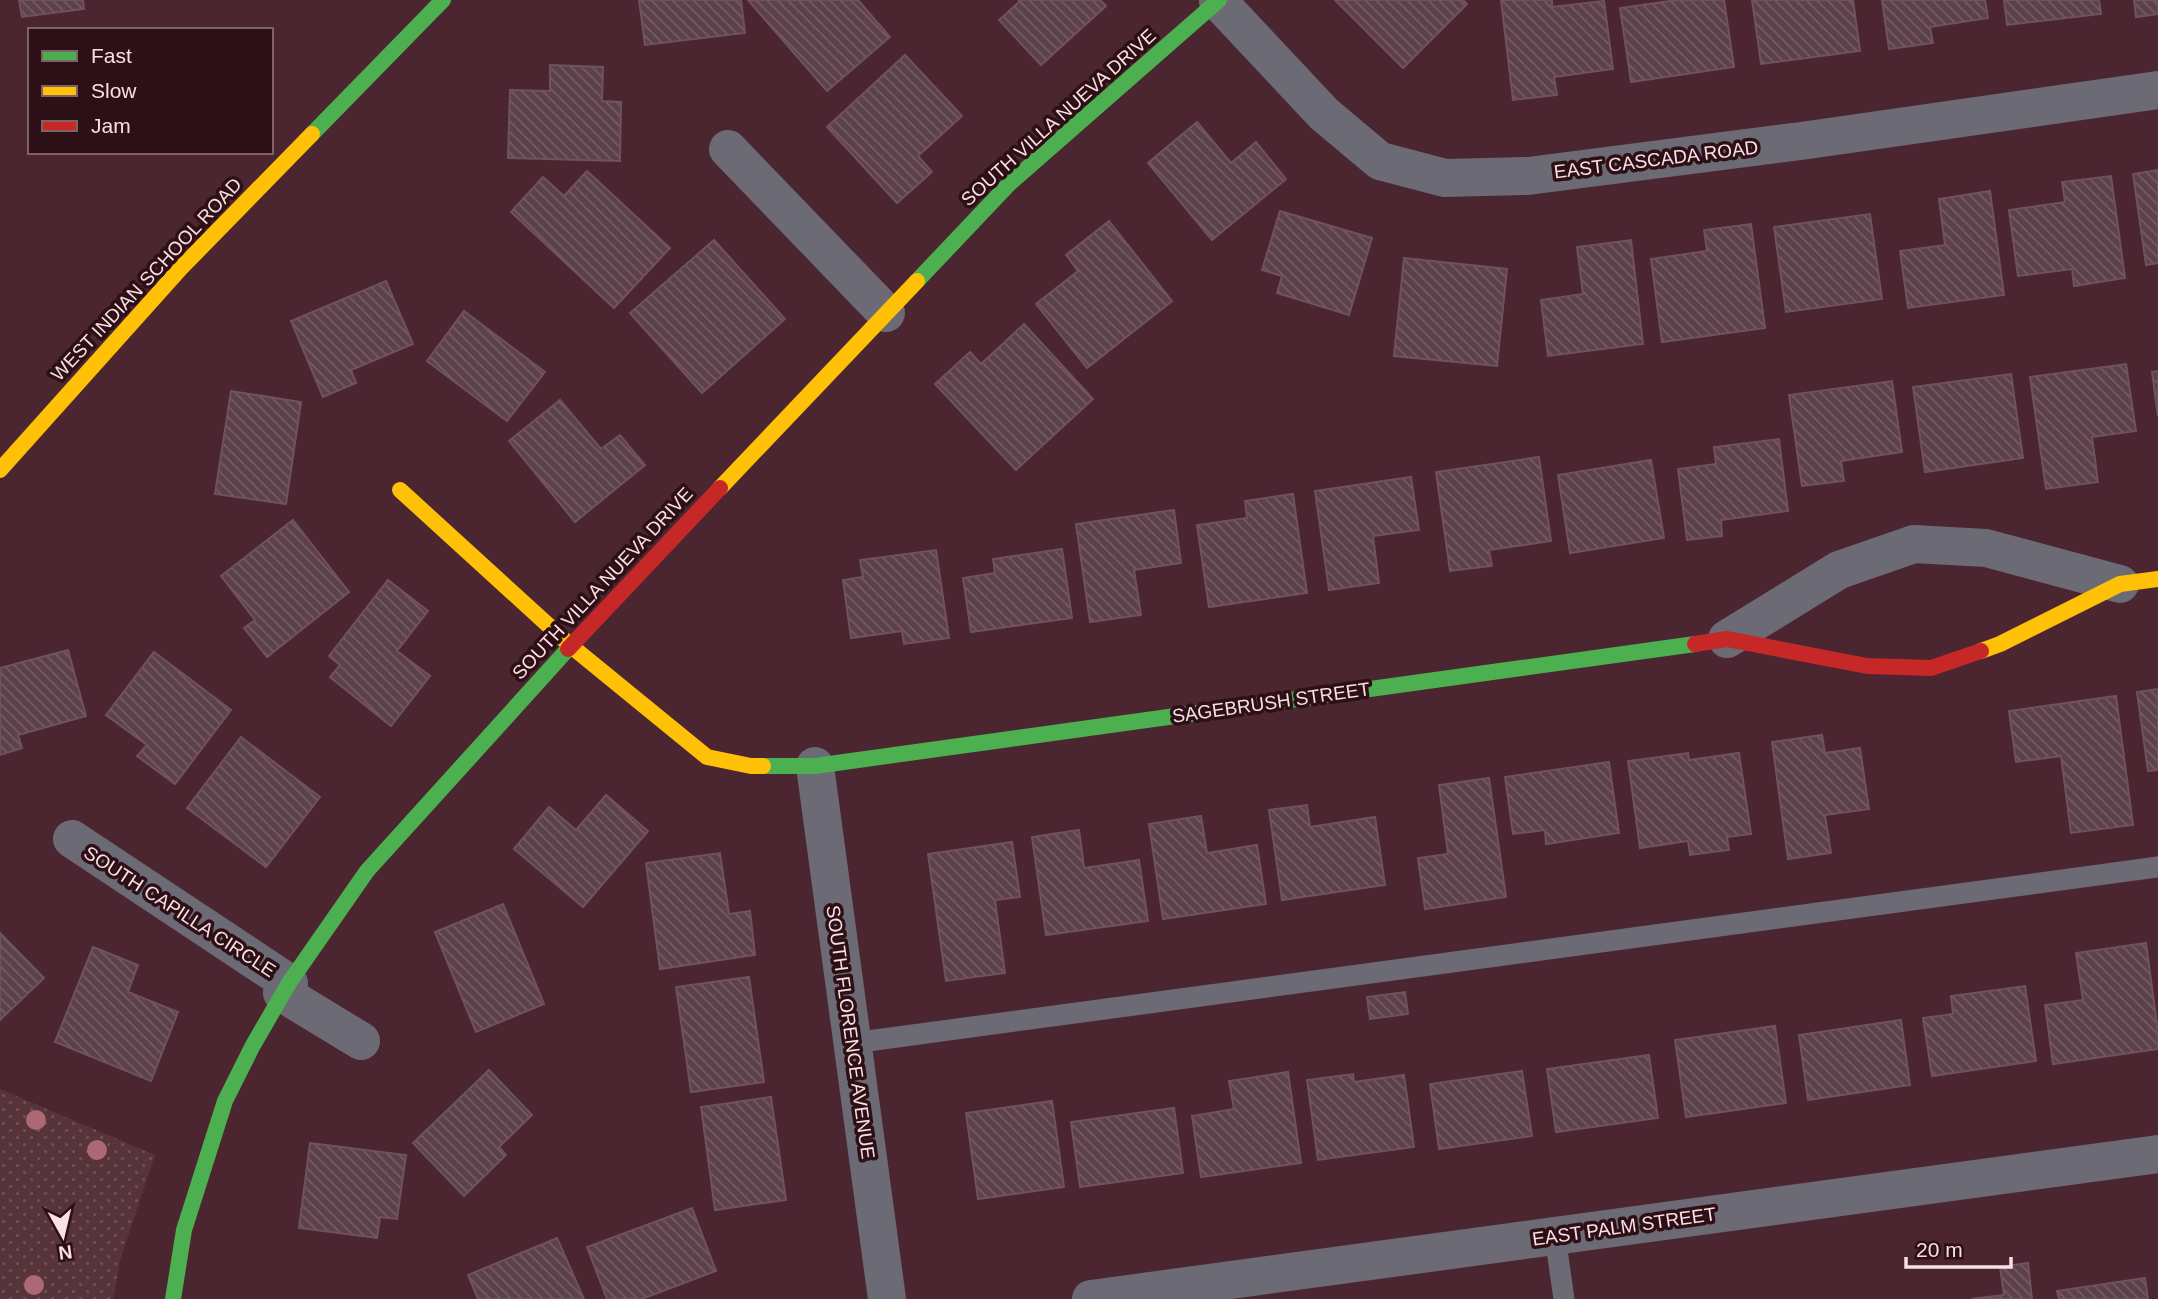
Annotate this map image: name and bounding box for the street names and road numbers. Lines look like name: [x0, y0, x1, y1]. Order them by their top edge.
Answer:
street label: SOUTH VILLA NUEVA DRIVE: [957, 25, 1160, 210]
street label: EAST CASCADA ROAD: [1553, 137, 1759, 182]
street label: WEST INDIAN SCHOOL ROAD: [47, 174, 246, 385]
street label: SOUTH VILLA NUEVA DRIVE: [508, 483, 697, 683]
street label: SAGEBRUSH STREET: [1171, 678, 1372, 727]
street label: SOUTH CAPILLA CIRCLE: [80, 842, 279, 981]
street label: SOUTH FLORENCE AVENUE: [822, 904, 879, 1160]
street label: EAST PALM STREET: [1531, 1203, 1718, 1250]

